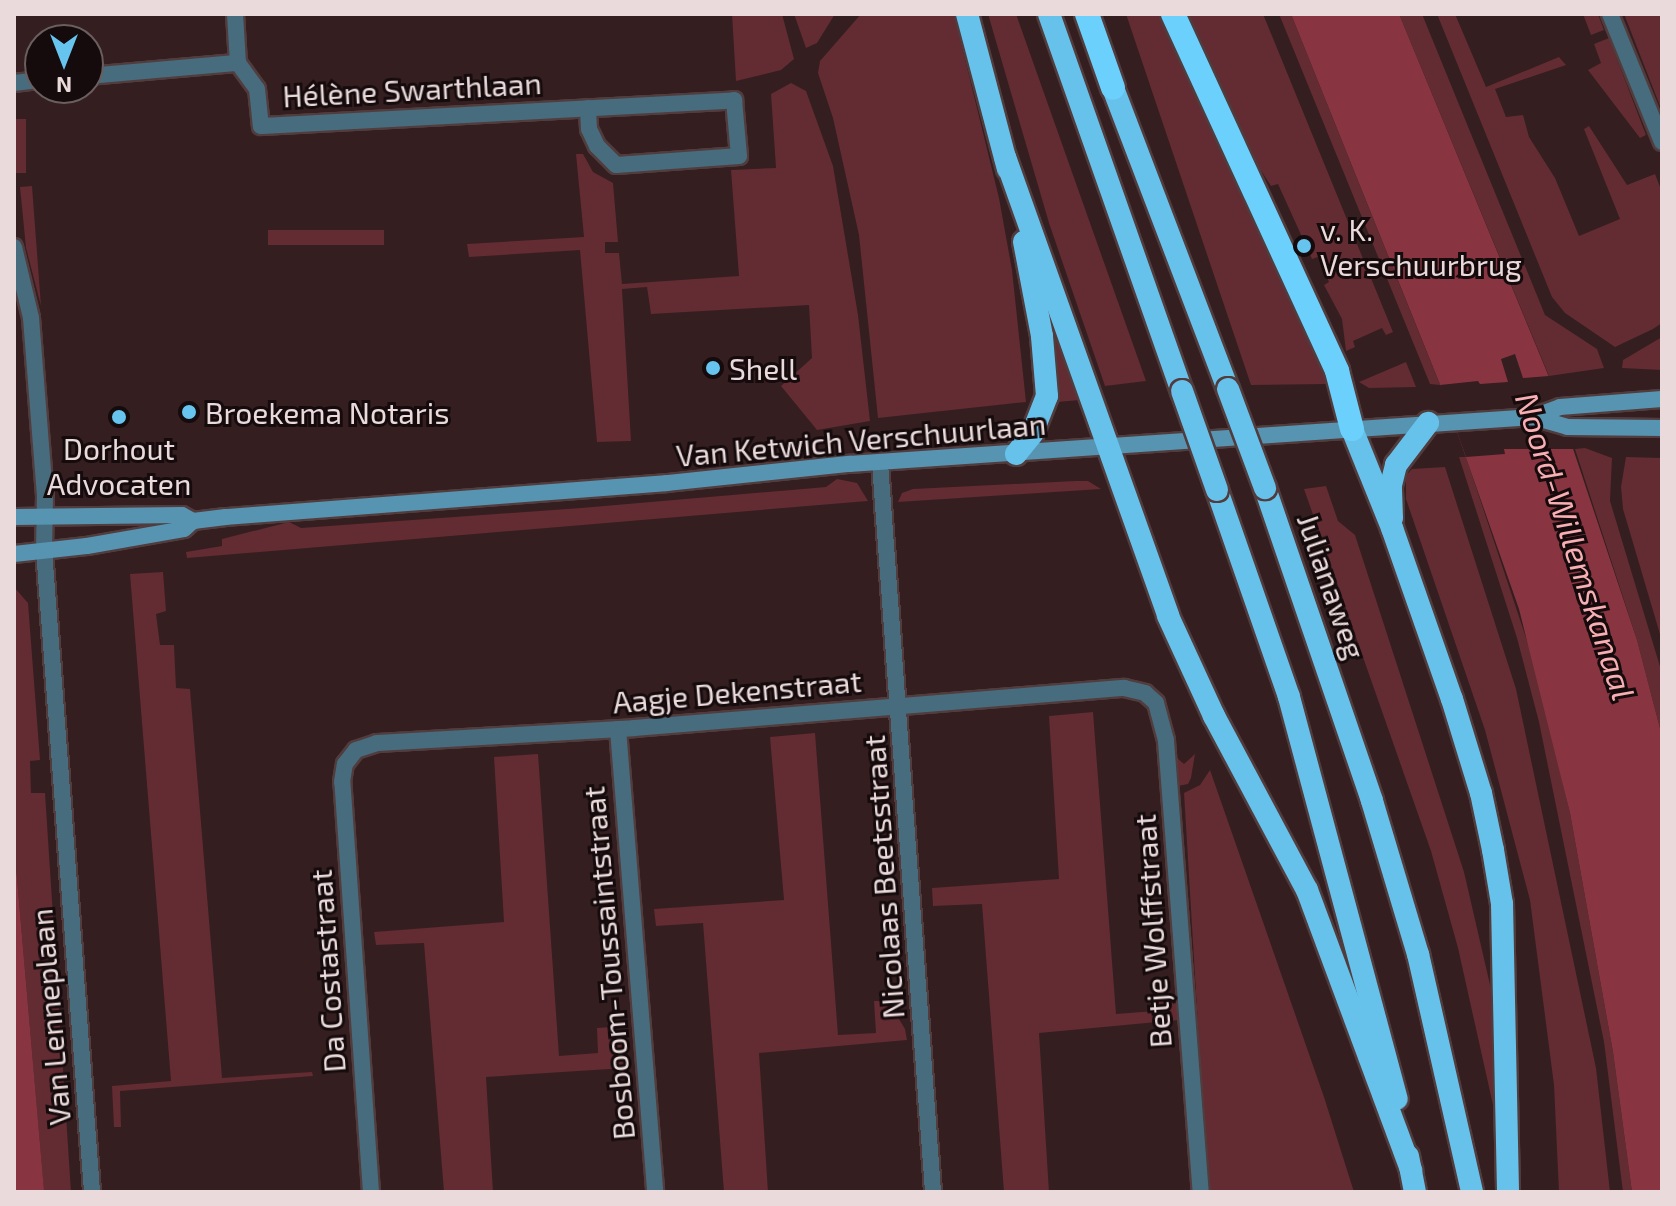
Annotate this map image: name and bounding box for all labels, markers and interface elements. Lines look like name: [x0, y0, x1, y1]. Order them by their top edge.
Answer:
north arrow: [24, 24, 104, 104]
street label: Hélène Swarthlaan: [282, 64, 542, 114]
text: N: [56, 73, 72, 99]
place label: v. K. Verschuurbrug: [1320, 211, 1522, 282]
marker: v. K. Verschuurbrug: [1295, 237, 1313, 255]
place label: Shell: [729, 350, 797, 386]
marker: Shell: [704, 359, 722, 377]
water label: Noord-Willemskanaal: [1508, 388, 1644, 704]
place label: Broekema Notaris: [205, 394, 450, 430]
marker: Broekema Notaris: [180, 403, 198, 421]
street label: Van Ketwich Verschuurlaan: [674, 405, 1048, 473]
marker: Dorhout Advocaten: [110, 408, 128, 426]
place label: Dorhout Advocaten: [47, 430, 191, 500]
street label: Julianaweg: [1290, 509, 1374, 663]
street label: Aagje Dekenstraat: [611, 662, 863, 720]
street label: Nicolaas Beetsstraat: [855, 734, 911, 1020]
street label: Bosboom-Toussaintstraat: [575, 785, 641, 1141]
street label: Betje Wolffstraat: [1126, 813, 1178, 1049]
street label: Da Costastraat: [302, 868, 352, 1074]
street label: Van Lenneplaan: [23, 907, 77, 1127]

